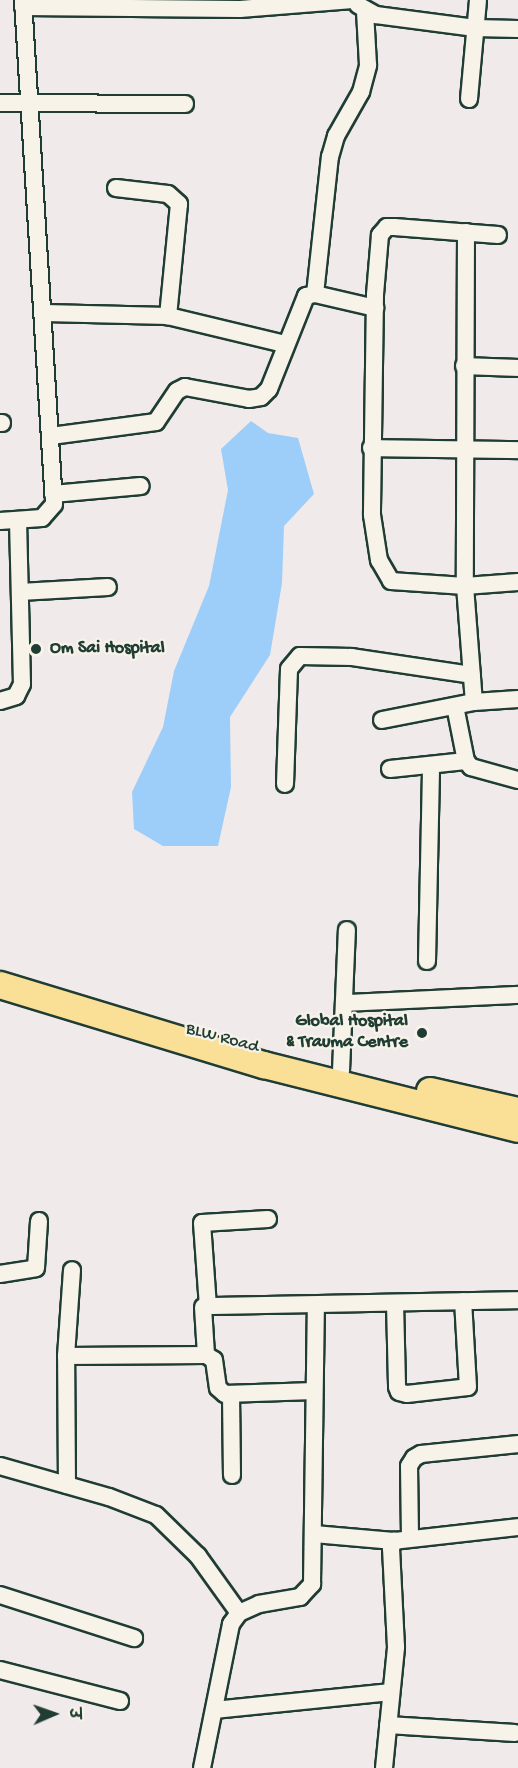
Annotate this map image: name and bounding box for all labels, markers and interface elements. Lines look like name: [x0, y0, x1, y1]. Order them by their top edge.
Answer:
place label: Om Sai Hospital: [50, 638, 165, 660]
marker: Om Sai Hospital: [27, 640, 45, 658]
place label: Global Hospital & Trauma Centre: [286, 1012, 408, 1054]
street label: BLW Road: [183, 1019, 261, 1059]
marker: Global Hospital & Trauma Centre: [413, 1024, 431, 1042]
north arrow: [24, 1684, 84, 1744]
text: उ: [63, 1708, 82, 1719]

